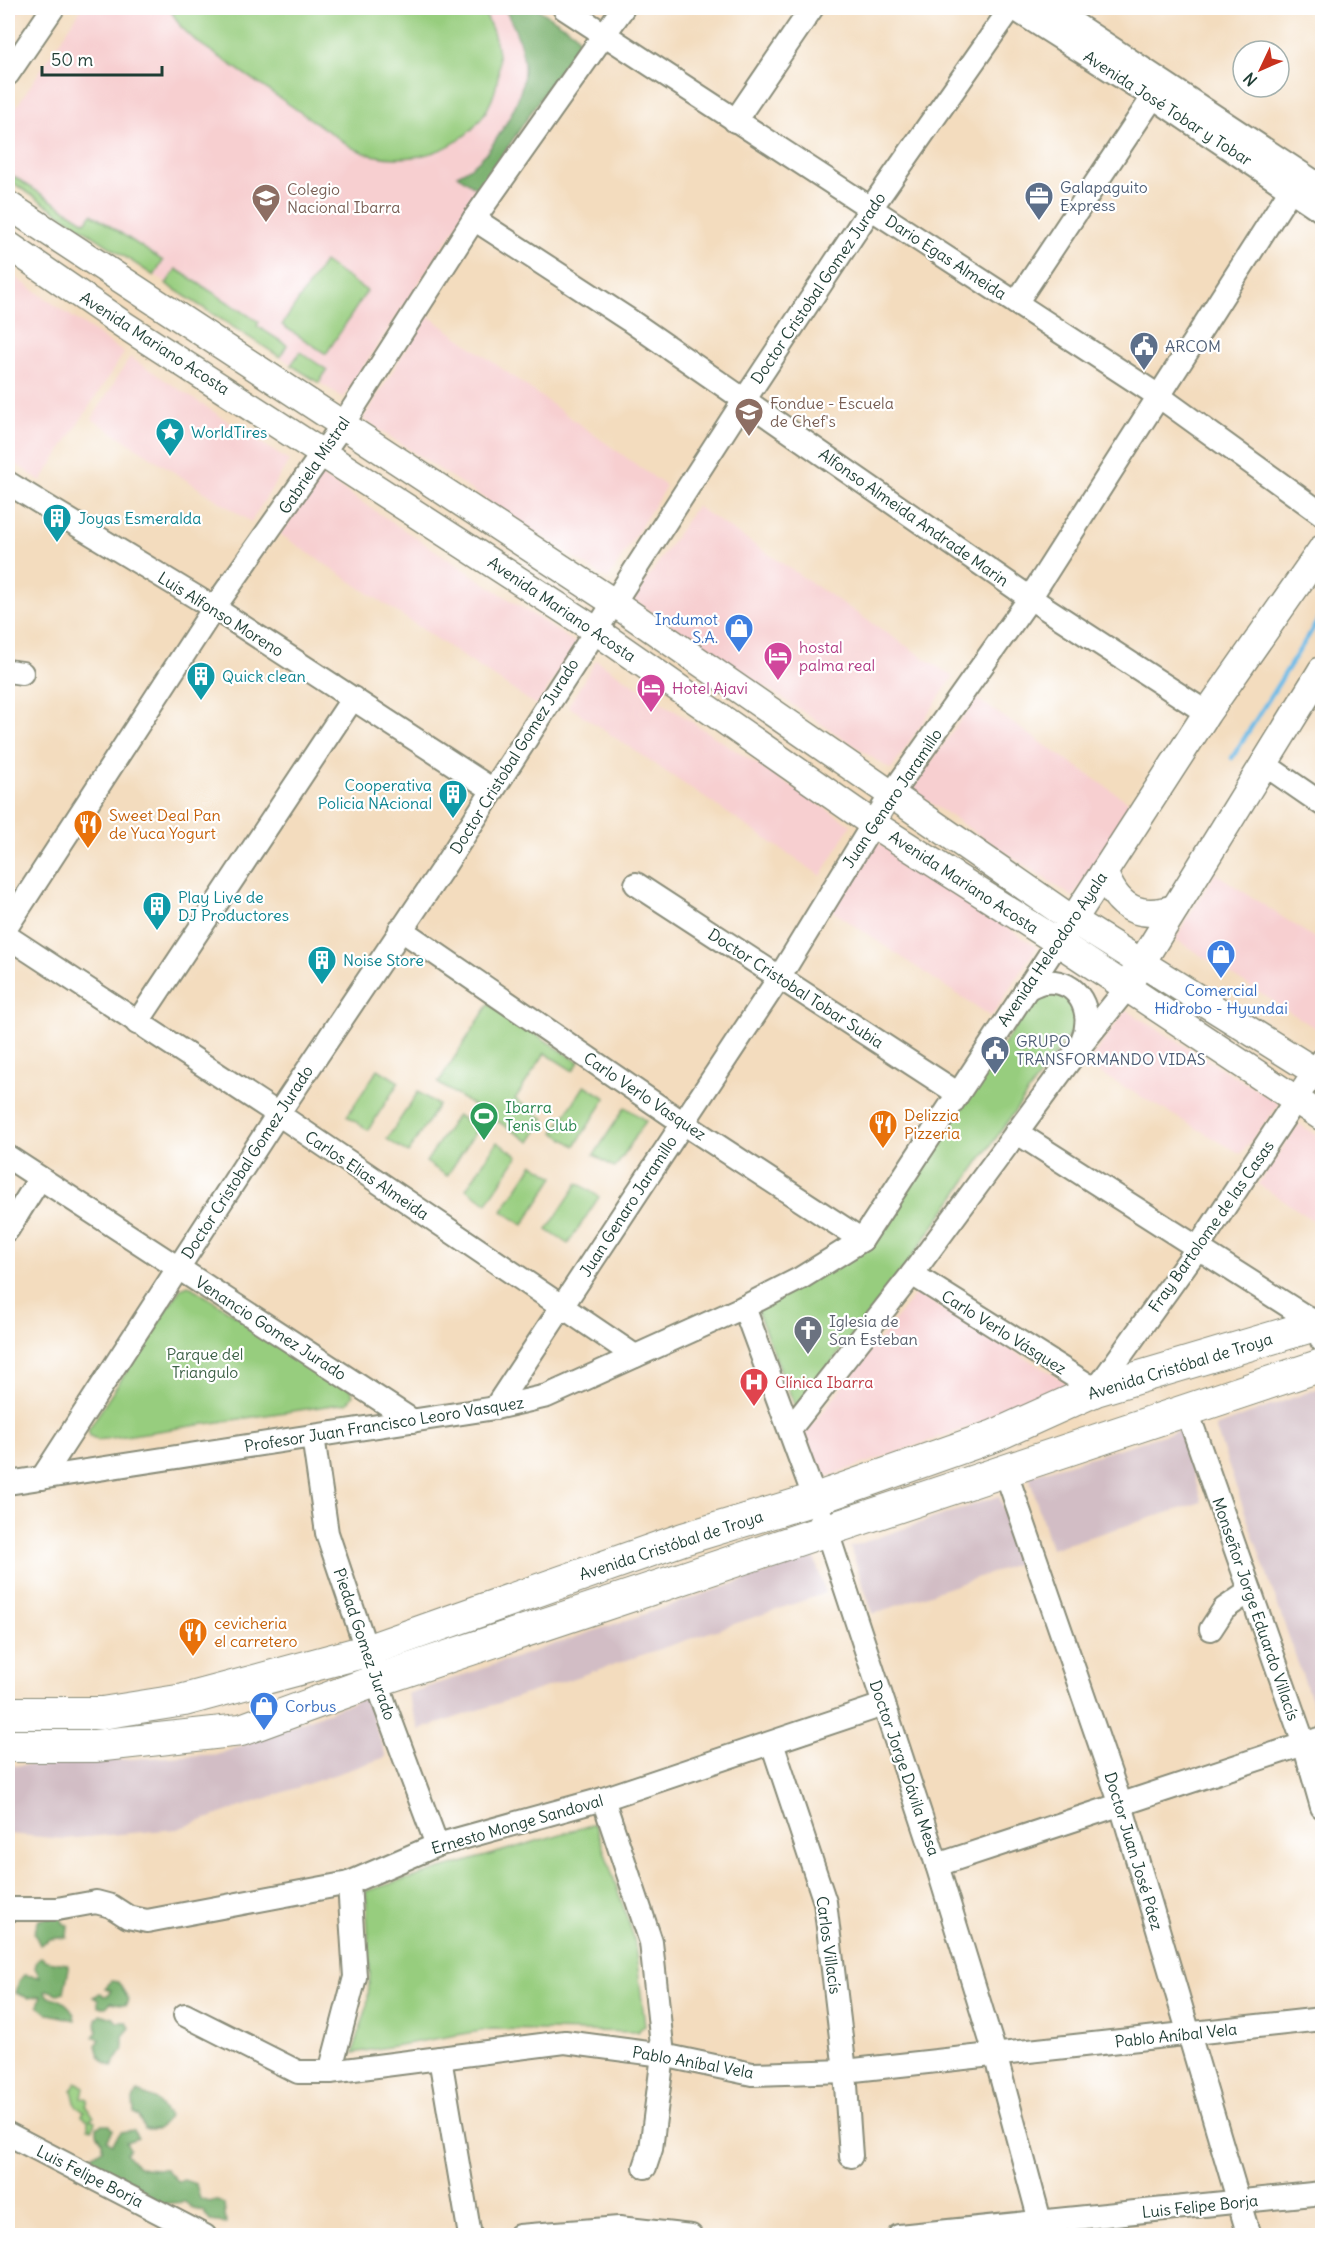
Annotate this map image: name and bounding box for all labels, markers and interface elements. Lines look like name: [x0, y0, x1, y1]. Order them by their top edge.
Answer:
scale bar: [42, 39, 162, 77]
north arrow: [1231, 39, 1291, 99]
street label: Avenida José Tobar y Tobar: [1080, 46, 1256, 170]
text: 50 m: [51, 48, 93, 71]
text: N: [1239, 68, 1261, 90]
place label: Galapaguito Express: [1060, 177, 1148, 215]
place label: Colegio Nacional Ibarra: [287, 179, 400, 217]
office icon: Galapaguito Express: [1023, 180, 1055, 222]
school or university icon: Colegio Nacional Ibarra: [250, 182, 282, 224]
street label: Doctor Cristobal Gomez Jurado: [746, 188, 890, 388]
street label: Dario Egas Almeida: [882, 210, 1010, 304]
street label: Avenida Mariano Acosta: [77, 287, 233, 399]
public building icon: ARCOM: [1128, 330, 1160, 372]
place label: ARCOM: [1165, 336, 1221, 356]
place label: Fondue - Escuela de Chef's: [770, 393, 894, 431]
school or university icon: Fondue - Escuela de Chef's: [733, 396, 765, 438]
street label: Gabriela Mistral: [274, 413, 354, 517]
place icon: WorldTires: [154, 416, 186, 458]
place label: WorldTires: [191, 422, 267, 442]
street label: Alfonso Almeida Andrade Marin: [815, 444, 1013, 590]
building icon: Joyas Esmeralda: [41, 502, 73, 544]
place label: Joyas Esmeralda: [78, 508, 201, 528]
street label: Avenida Mariano Acosta: [484, 552, 640, 666]
street label: Luis Alfonso Moreno: [154, 567, 288, 661]
place label: Indumot S.A.: [655, 609, 719, 647]
shop icon: Indumot S.A.: [723, 612, 755, 654]
place label: hostal palma real: [799, 637, 875, 675]
hotel icon: hostal palma real: [762, 640, 794, 682]
street label: Doctor Cristobal Gomez Jurado: [445, 655, 583, 857]
building icon: Quick clean: [185, 660, 217, 702]
place label: Quick clean: [222, 666, 306, 686]
hotel icon: Hotel Ajavi: [635, 672, 667, 714]
place label: Hotel Ajavi: [672, 678, 748, 698]
street label: Juan Genaro Jaramillo: [838, 724, 946, 872]
place label: Cooperativa Policia NAcional: [318, 775, 432, 813]
building icon: Cooperativa Policia NAcional: [437, 778, 469, 820]
place label: Sweet Deal Pan de Yuca Yogurt: [109, 805, 221, 843]
restaurant icon: Sweet Deal Pan de Yuca Yogurt: [72, 808, 104, 850]
street label: Avenida Mariano Acosta: [886, 826, 1042, 938]
street label: Avenida Heleodoro Ayala: [993, 868, 1111, 1030]
place label: Play Live de DJ Productores: [178, 887, 289, 925]
building icon: Play Live de DJ Productores: [141, 890, 173, 932]
street label: Doctor Cristobal Tobar Subia: [705, 924, 887, 1052]
shop icon: Comercial Hidrobo - Hyundai: [1205, 938, 1237, 980]
building icon: Noise Store: [306, 944, 338, 986]
place label: Noise Store: [343, 950, 424, 970]
place label: Comercial Hidrobo - Hyundai: [1154, 980, 1288, 1018]
place label: GRUPO TRANSFORMANDO VIDAS: [1016, 1031, 1206, 1069]
public building icon: GRUPO TRANSFORMANDO VIDAS: [979, 1034, 1011, 1076]
street label: Carlo Verlo Vasquez: [580, 1048, 710, 1145]
street label: Doctor Cristobal Gomez Jurado: [177, 1061, 317, 1263]
place label: Ibarra Tenis Club: [505, 1097, 577, 1135]
sports icon: Ibarra Tenis Club: [468, 1100, 500, 1142]
place label: Delizzia Pizzeria: [904, 1105, 960, 1143]
restaurant icon: Delizzia Pizzeria: [867, 1108, 899, 1150]
street label: Carlos Elias Almeida: [301, 1126, 433, 1224]
street label: Juan Genaro Jaramillo: [575, 1132, 681, 1280]
street label: Fray Bartolome de las Casas: [1144, 1136, 1278, 1316]
street label: Venancio Gomez Jurado: [192, 1272, 350, 1384]
street label: Carlo Verlo Vásquez: [938, 1285, 1070, 1379]
place label: Iglesia de San Esteban: [829, 1311, 918, 1349]
church icon: Iglesia de San Esteban: [792, 1314, 824, 1356]
street label: Avenida Cristóbal de Troya: [1085, 1328, 1275, 1404]
park label: Parque del Triangulo: [167, 1344, 243, 1382]
hospital icon: Clínica Ibarra: [738, 1366, 770, 1408]
place label: Clínica Ibarra: [775, 1372, 873, 1392]
street label: Profesor Juan Francisco Leoro Vasquez: [243, 1392, 525, 1456]
street label: Monseñor Jorge Eduardo Villacís: [1208, 1495, 1304, 1723]
street label: Avenida Cristóbal de Troya: [577, 1506, 765, 1584]
street label: Piedad Gomez Jurado: [330, 1565, 400, 1723]
place label: cevicheria el carretero: [214, 1613, 298, 1651]
restaurant icon: cevicheria el carretero: [177, 1616, 209, 1658]
street label: Doctor Jorge Dávila Mesa: [866, 1678, 944, 1858]
shop icon: Corbus: [248, 1690, 280, 1732]
place label: Corbus: [285, 1696, 336, 1716]
street label: Doctor Juan José Páez: [1100, 1770, 1168, 1933]
street label: Ernesto Monge Sandoval: [429, 1790, 605, 1858]
street label: Carlos Villacís: [812, 1895, 846, 1995]
street label: Pablo Aníbal Vela: [1114, 2019, 1238, 2051]
street label: Pablo Aníbal Vela: [631, 2041, 755, 2083]
street label: Luis Felipe Borja: [33, 2141, 147, 2211]
street label: Luis Felipe Borja: [1141, 2190, 1259, 2222]

